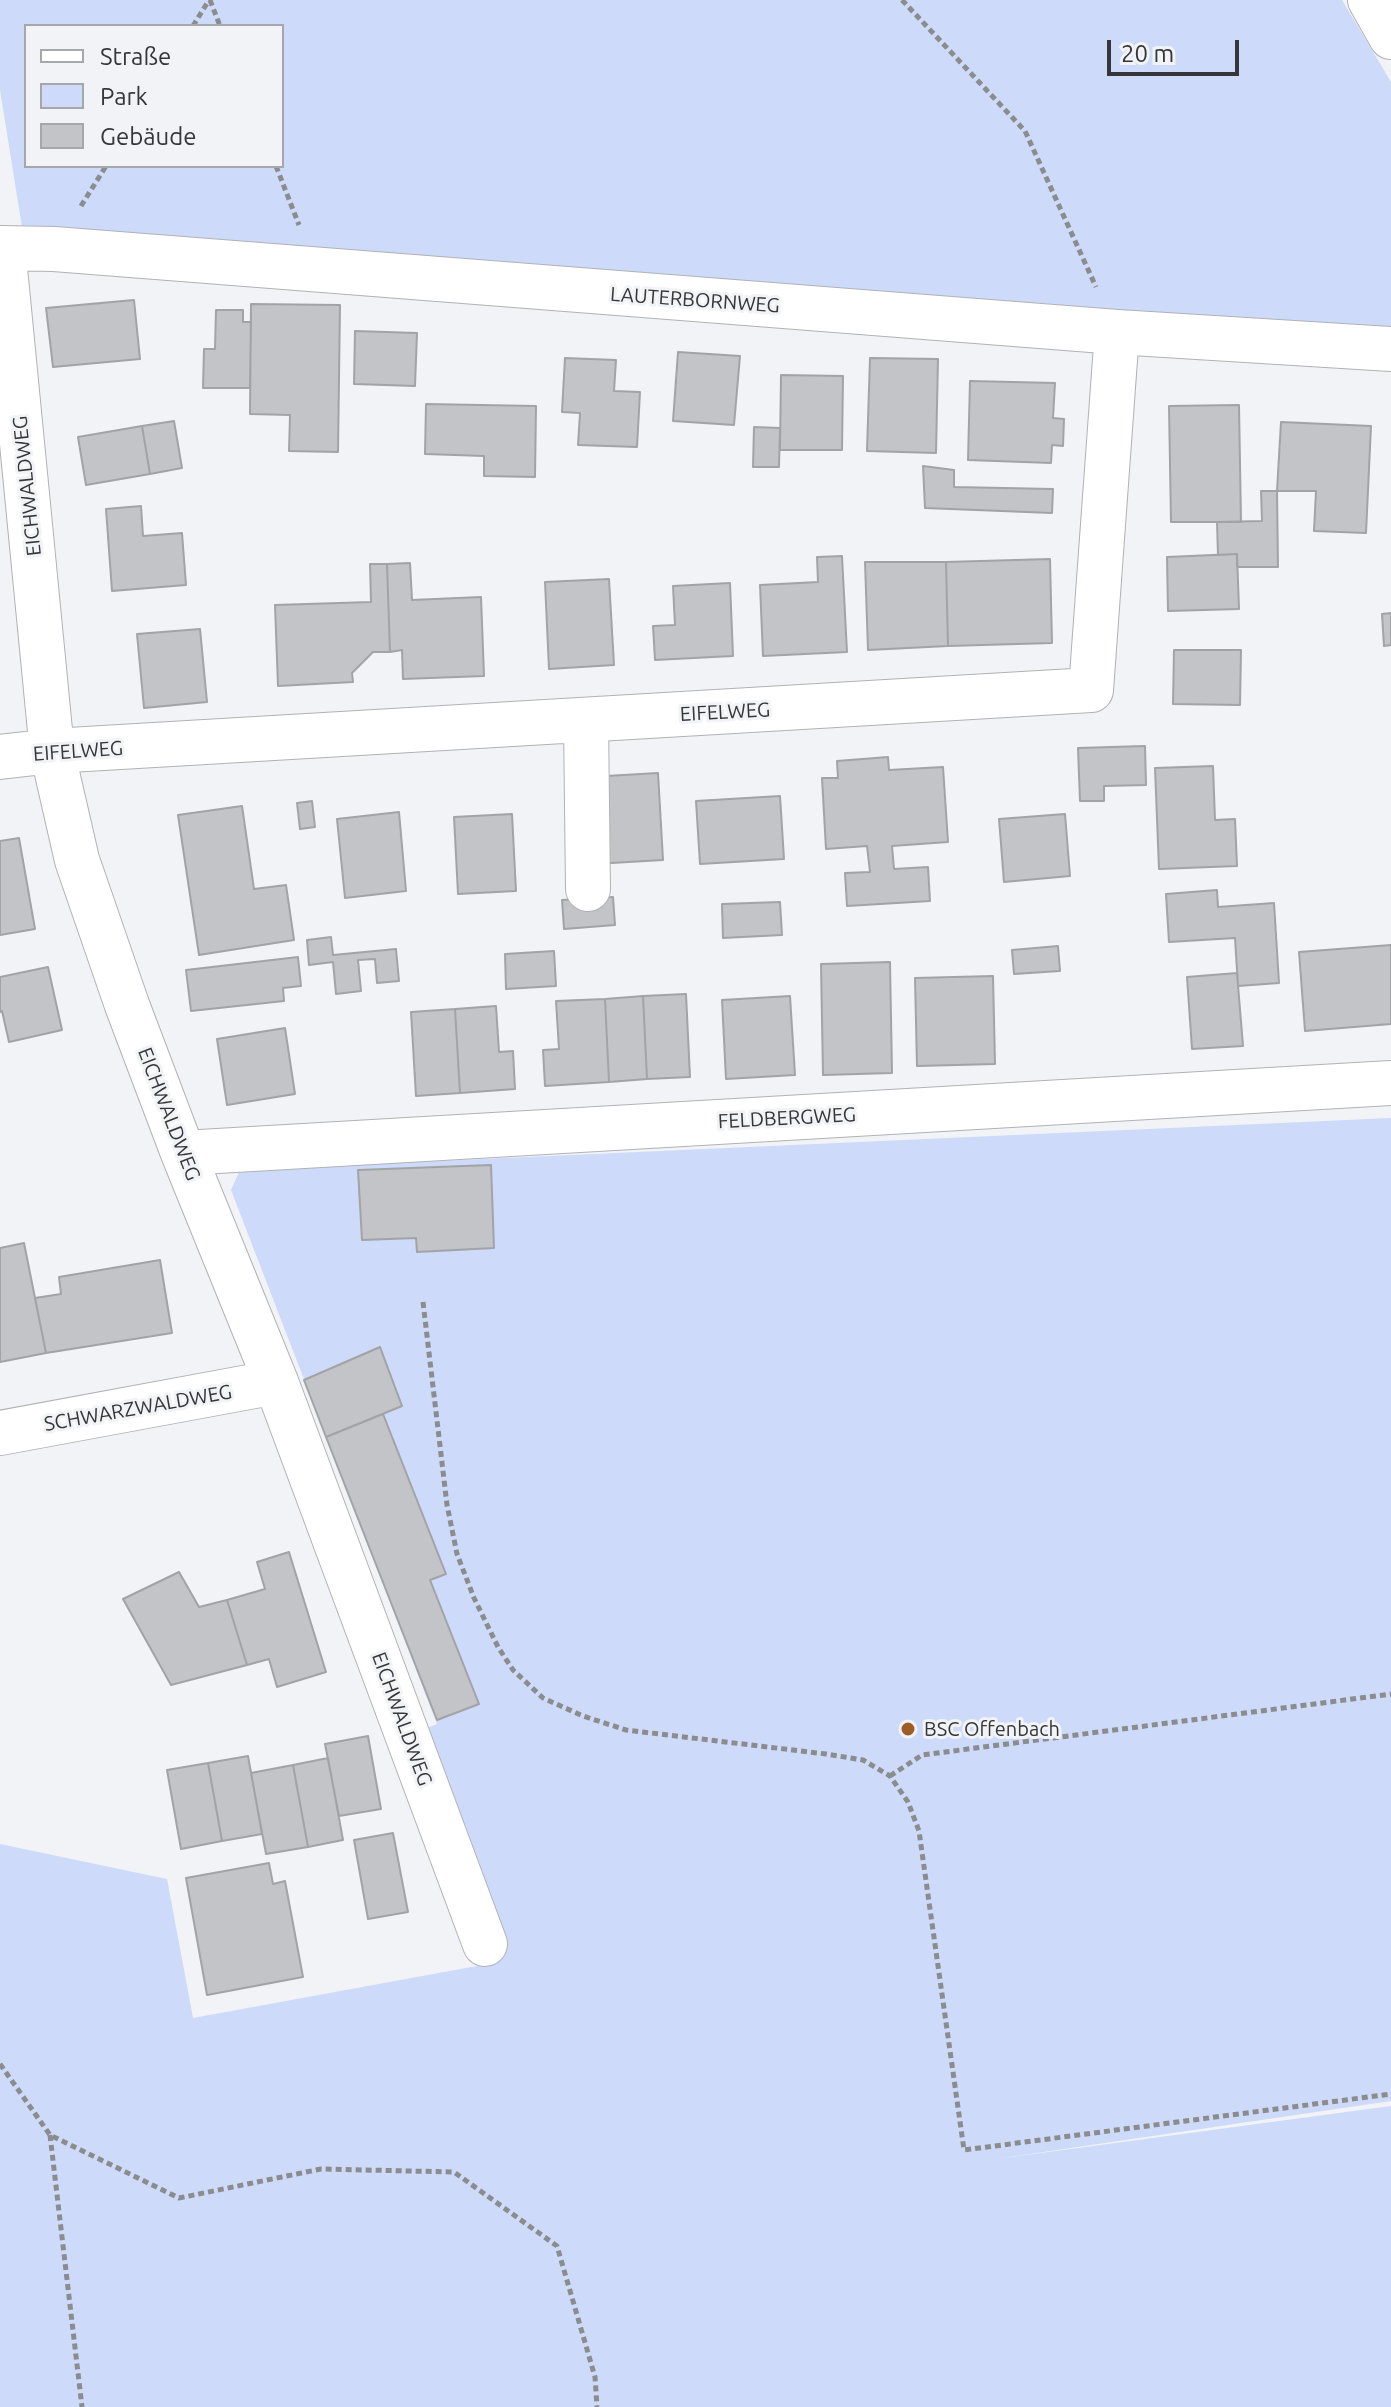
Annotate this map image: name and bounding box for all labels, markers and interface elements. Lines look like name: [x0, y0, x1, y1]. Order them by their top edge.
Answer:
legend: [24, 24, 284, 168]
scale bar: [1111, 24, 1243, 74]
text: 20 m: [1121, 40, 1174, 67]
text: Straße: [100, 43, 171, 70]
text: Park: [100, 83, 148, 110]
text: Gebäude: [100, 123, 197, 150]
street label: LAUTERBORNWEG: [609, 282, 781, 318]
street label: EICHWALDWEG: [8, 415, 46, 557]
street label: EIFELWEG: [679, 698, 771, 726]
street label: EIFELWEG: [32, 736, 124, 766]
street label: EICHWALDWEG: [133, 1044, 205, 1184]
street label: FELDBERGWEG: [717, 1102, 857, 1134]
street label: SCHWARZWALDWEG: [42, 1380, 234, 1436]
street label: EICHWALDWEG: [367, 1649, 437, 1789]
place label: BSC Offenbach: [924, 1717, 1060, 1741]
marker: BSC Offenbach: [899, 1720, 917, 1738]

